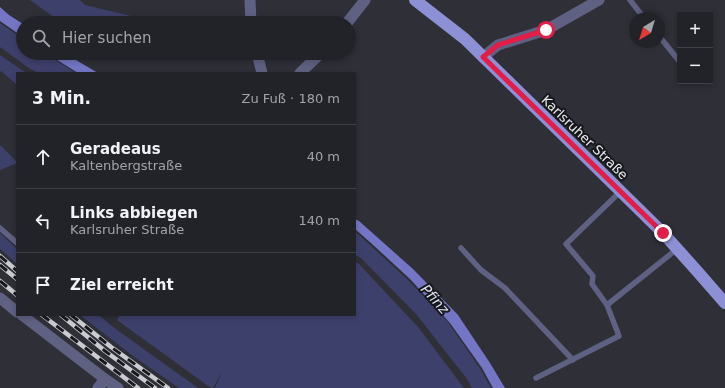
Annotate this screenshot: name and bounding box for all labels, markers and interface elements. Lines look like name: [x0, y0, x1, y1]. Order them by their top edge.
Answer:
north arrow: [629, 12, 665, 48]
map controls: [677, 12, 713, 84]
button: +: [677, 12, 713, 48]
search box: [16, 16, 356, 60]
route start: [537, 21, 555, 39]
icon: search: [30, 27, 52, 49]
text: Hier suchen: [62, 29, 151, 47]
button: −: [677, 48, 713, 84]
text: 3 Min.: [32, 88, 91, 108]
text: Zu Fuß · 180 m: [242, 91, 340, 106]
street label: Karlsruher Straße: [538, 92, 631, 182]
text: Geradeaus: [70, 140, 161, 158]
icon: ahead: [32, 146, 54, 168]
text: 40 m: [307, 149, 340, 164]
text: Kaltenbergstraße: [70, 158, 182, 173]
text: Links abbiegen: [70, 204, 198, 222]
icon: left: [32, 210, 54, 232]
text: 140 m: [298, 213, 340, 228]
text: Karlsruher Straße: [70, 222, 184, 237]
route end: [654, 224, 672, 242]
icon: arrive: [32, 274, 54, 296]
text: Ziel erreicht: [70, 276, 174, 294]
water label: Pfinz: [418, 281, 453, 317]

